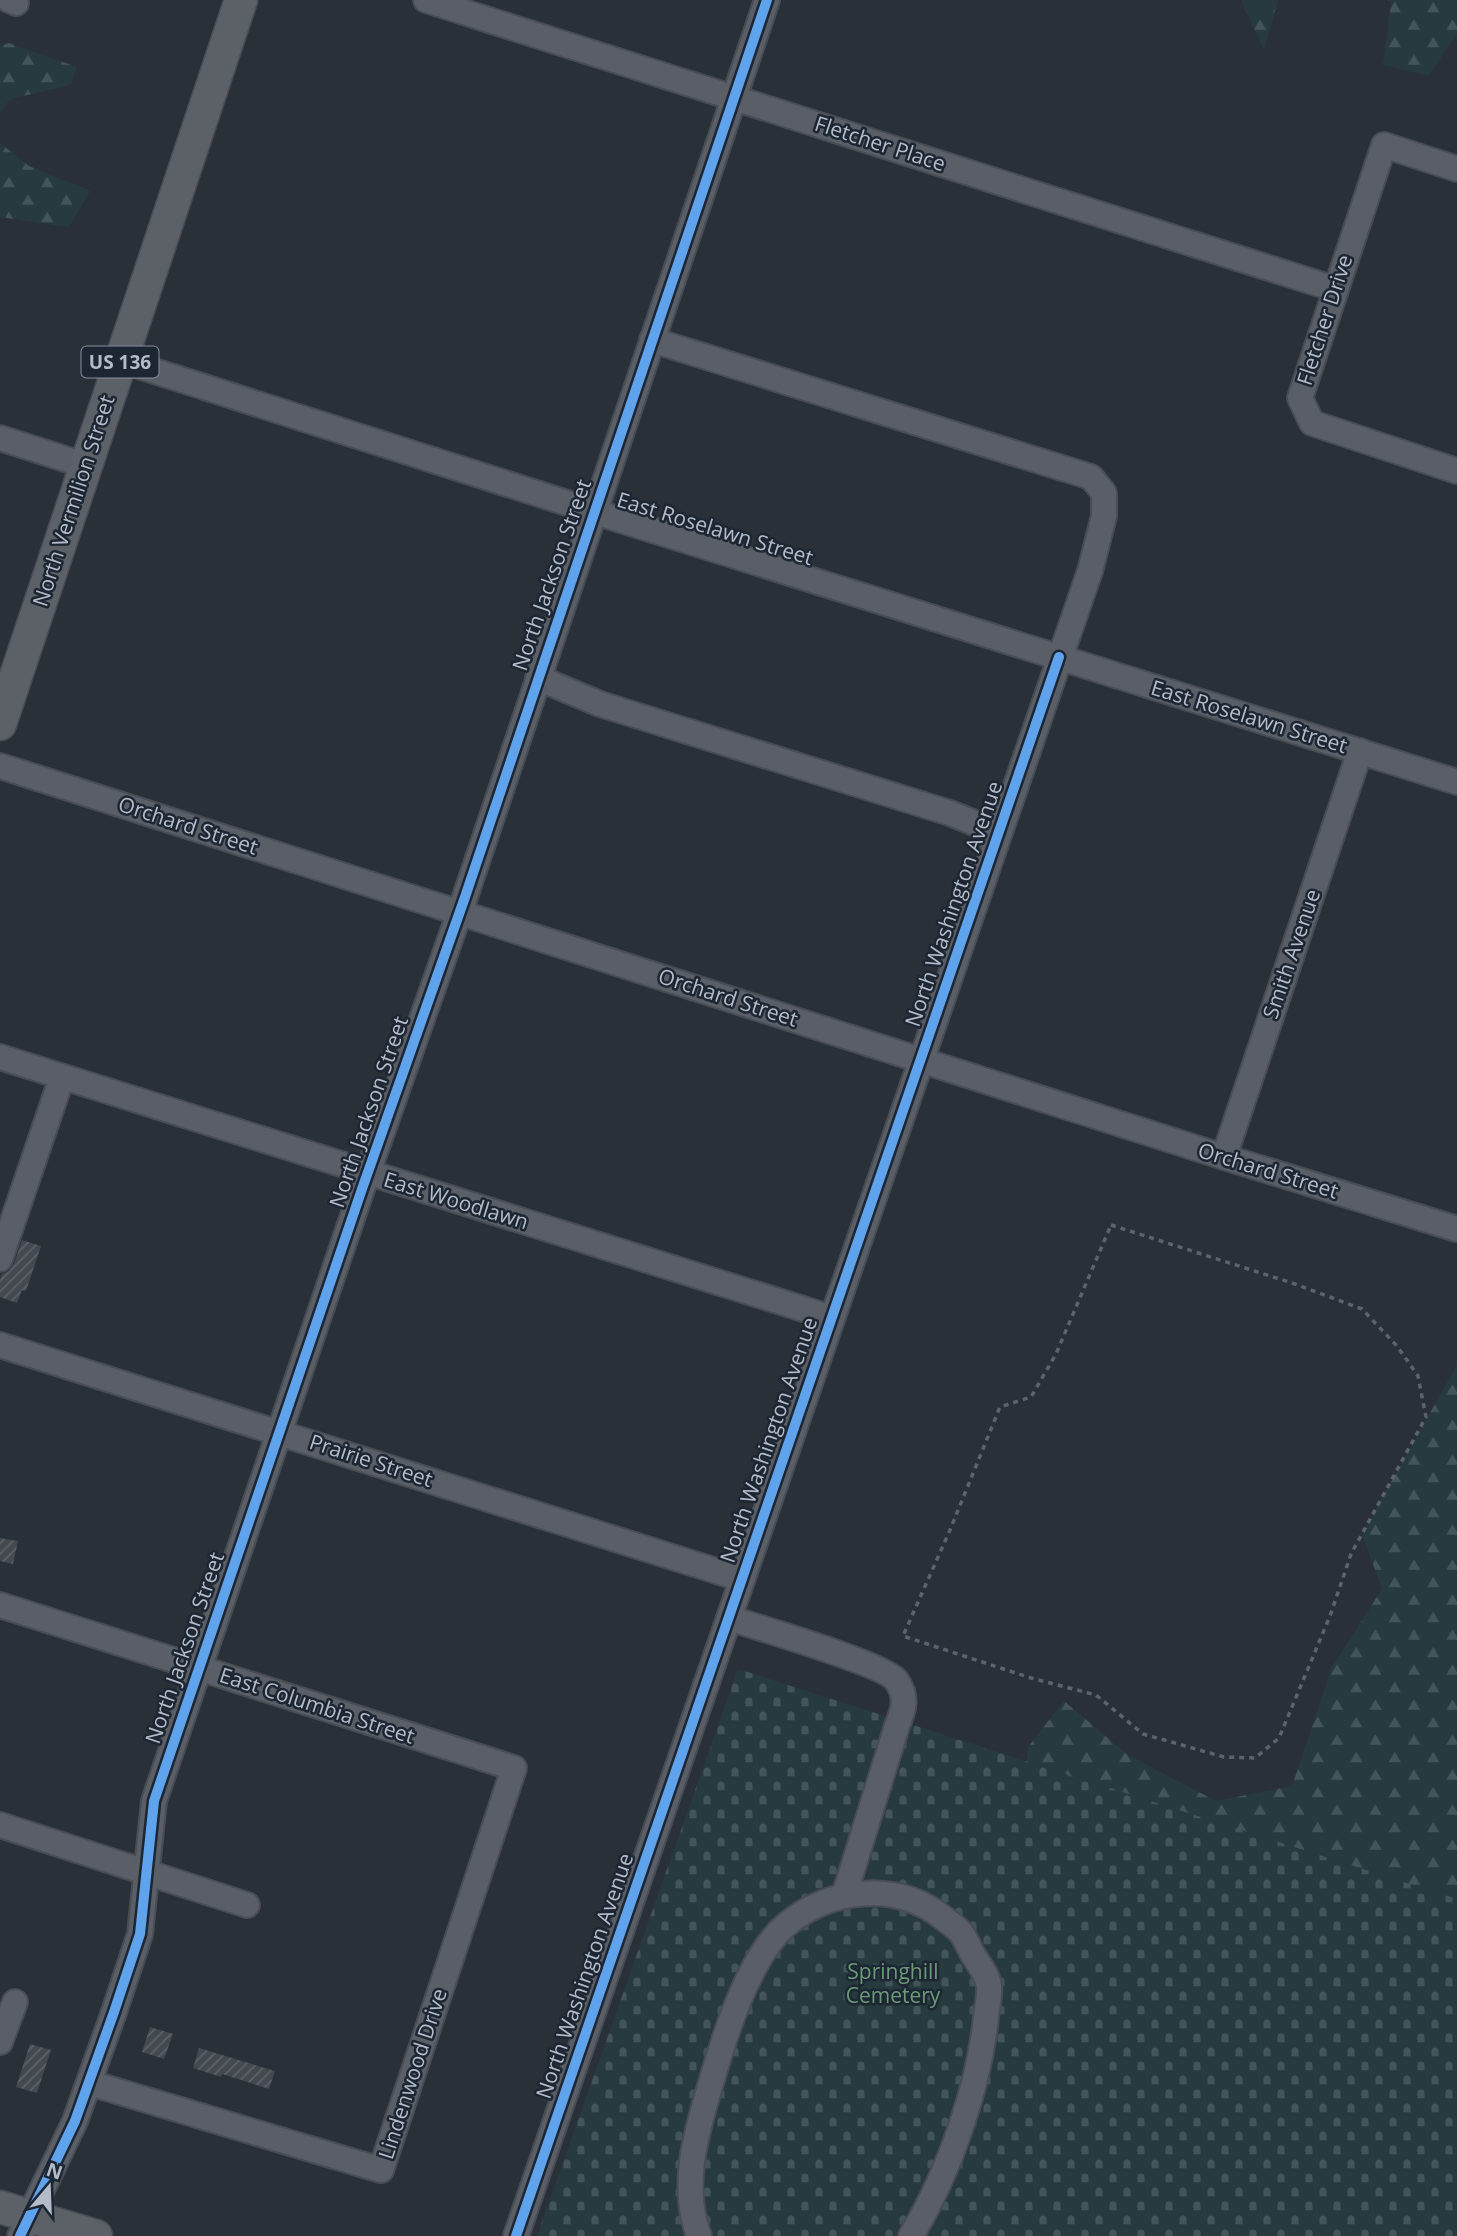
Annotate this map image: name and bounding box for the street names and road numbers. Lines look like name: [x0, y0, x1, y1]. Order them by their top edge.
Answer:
street label: Fletcher Place: [811, 109, 949, 177]
street label: Fletcher Drive: [1290, 251, 1358, 388]
road number: US 136: [82, 346, 158, 378]
street label: North Vermilion Street: [26, 391, 120, 610]
street label: North Jackson Street: [505, 475, 597, 674]
street label: East Roselawn Street: [614, 485, 817, 571]
street label: East Roselawn Street: [1148, 673, 1351, 759]
street label: North Washington Avenue: [898, 777, 1008, 1030]
street label: Orchard Street: [115, 789, 262, 861]
street label: Smith Avenue: [1256, 885, 1326, 1022]
street label: Orchard Street: [655, 961, 802, 1033]
street label: North Jackson Street: [322, 1012, 414, 1211]
street label: Orchard Street: [1195, 1135, 1342, 1205]
street label: East Woodlawn: [381, 1165, 532, 1235]
street label: North Washington Avenue: [713, 1313, 823, 1566]
street label: Prairie Street: [306, 1427, 436, 1493]
street label: North Jackson Street: [138, 1548, 230, 1747]
street label: East Columbia Street: [216, 1660, 419, 1750]
street label: North Washington Avenue: [529, 1849, 639, 2102]
street label: Lindenwood Drive: [371, 1985, 453, 2163]

